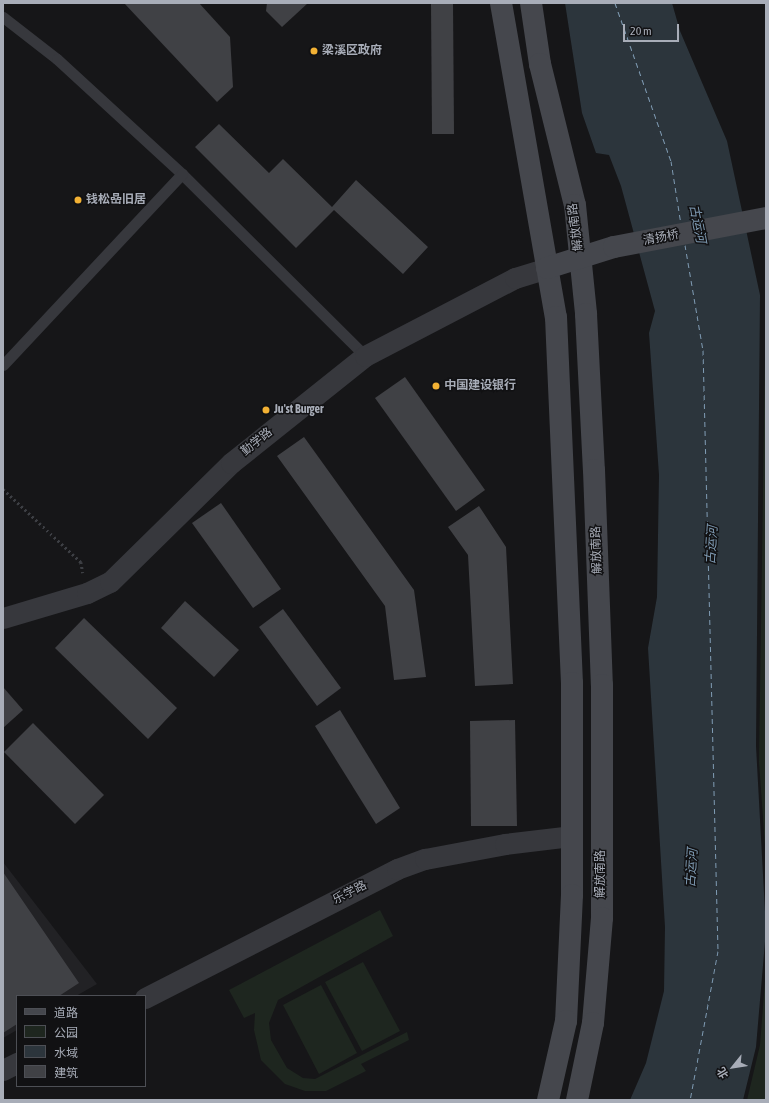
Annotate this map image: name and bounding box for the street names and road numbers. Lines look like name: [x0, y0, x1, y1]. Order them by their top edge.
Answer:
street label: 解放南路: [566, 202, 586, 252]
street label: 清扬桥: [642, 227, 680, 249]
street label: 勤学路: [238, 425, 276, 459]
street label: 解放南路: [589, 526, 605, 574]
street label: 解放南路: [594, 850, 608, 898]
street label: 乐学路: [331, 878, 369, 908]

